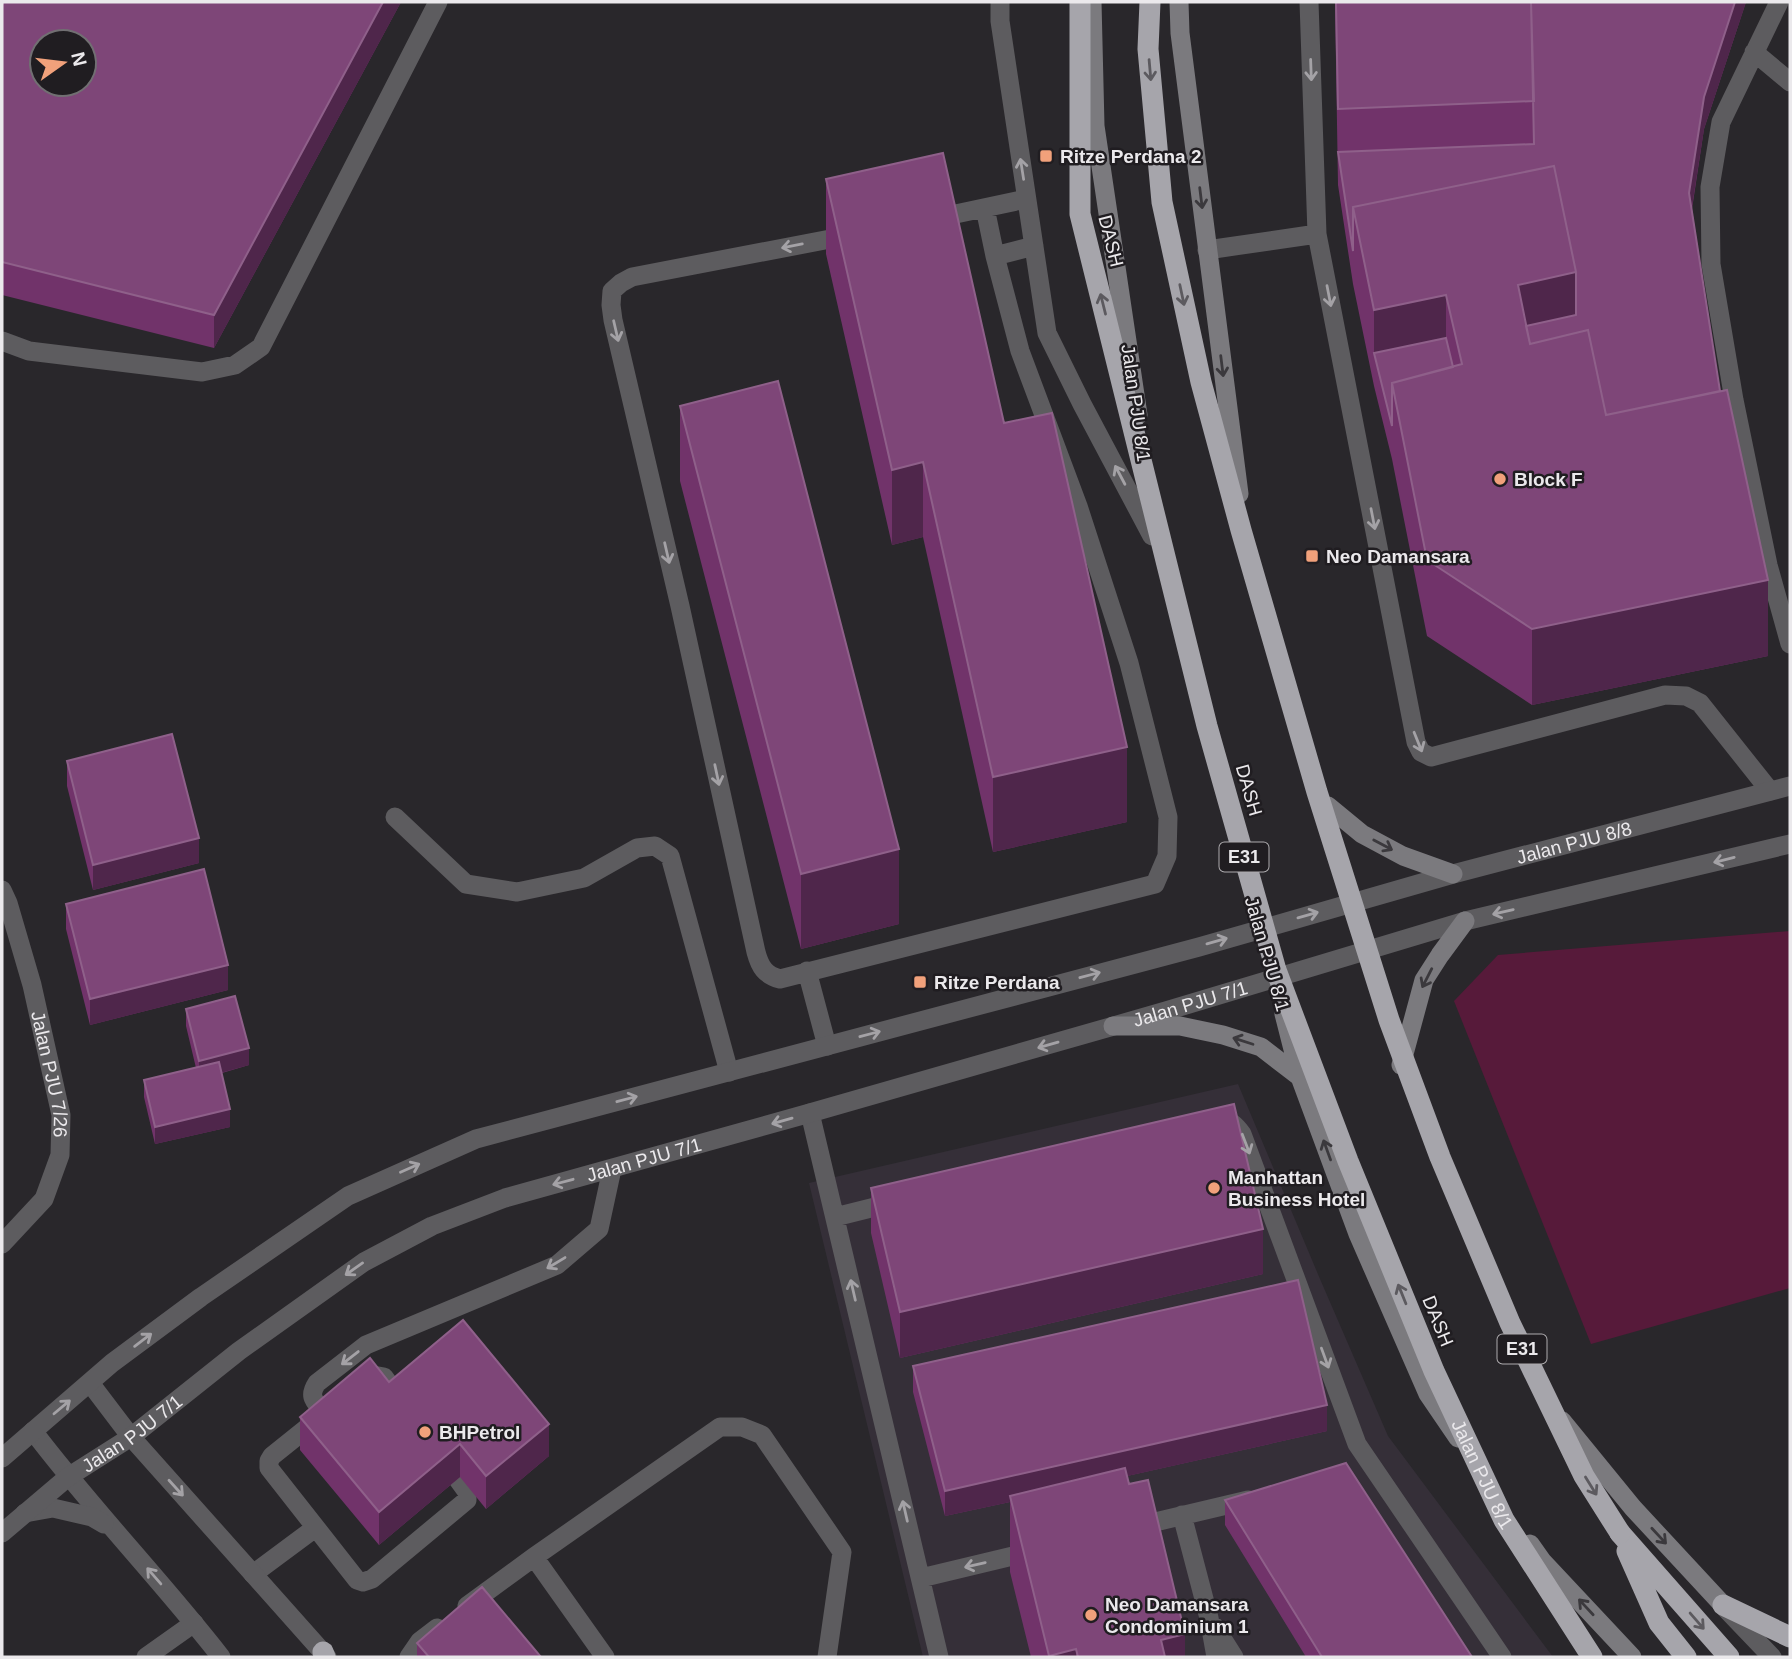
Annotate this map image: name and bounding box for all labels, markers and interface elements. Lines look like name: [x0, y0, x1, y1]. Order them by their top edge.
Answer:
north arrow: [28, 28, 98, 98]
text: N: [67, 50, 91, 68]
one-way arrow: [1144, 58, 1157, 81]
one-way arrow: [1305, 58, 1318, 81]
place label: Ritze Perdana 2: [1060, 146, 1202, 167]
marker: Ritze Perdana 2: [1038, 148, 1054, 164]
one-way arrow: [1015, 158, 1028, 181]
one-way arrow: [1194, 186, 1207, 209]
street label: DASH: [1094, 213, 1128, 269]
one-way arrow: [781, 240, 803, 254]
one-way arrow: [1176, 283, 1190, 306]
one-way arrow: [1322, 284, 1336, 307]
one-way arrow: [1096, 293, 1109, 316]
one-way arrow: [610, 319, 623, 342]
street label: Jalan PJU 8/1: [1117, 343, 1155, 463]
one-way arrow: [1216, 354, 1229, 377]
one-way arrow: [1113, 465, 1126, 486]
place label: Block F: [1514, 469, 1583, 490]
marker: Block F: [1492, 471, 1508, 487]
one-way arrow: [1366, 507, 1380, 530]
one-way arrow: [661, 541, 675, 564]
place label: Neo Damansara: [1326, 546, 1470, 567]
marker: Neo Damansara: [1304, 548, 1320, 564]
one-way arrow: [1413, 731, 1426, 752]
street label: DASH: [1232, 762, 1266, 818]
one-way arrow: [710, 763, 724, 786]
street label: Jalan PJU 8/8: [1514, 817, 1634, 868]
one-way arrow: [1373, 838, 1393, 852]
road number: E31: [1220, 842, 1268, 872]
one-way arrow: [1713, 854, 1736, 867]
street label: Jalan PJU 8/1: [1241, 894, 1293, 1014]
one-way arrow: [1492, 907, 1514, 920]
one-way arrow: [1297, 908, 1319, 921]
one-way arrow: [1206, 934, 1228, 947]
one-way arrow: [1420, 967, 1434, 988]
one-way arrow: [1078, 968, 1101, 981]
place label: Ritze Perdana: [934, 972, 1060, 993]
marker: Ritze Perdana: [912, 974, 928, 990]
street label: Jalan PJU 7/1: [1130, 977, 1250, 1030]
street label: Jalan PJU 7/26: [28, 1009, 72, 1138]
one-way arrow: [858, 1027, 881, 1040]
one-way arrow: [1232, 1034, 1254, 1047]
one-way arrow: [1037, 1039, 1059, 1052]
one-way arrow: [615, 1092, 637, 1105]
one-way arrow: [771, 1115, 794, 1128]
street label: Jalan PJU 7/1: [584, 1133, 704, 1185]
one-way arrow: [1240, 1133, 1253, 1155]
one-way arrow: [1320, 1139, 1332, 1161]
one-way arrow: [399, 1161, 421, 1174]
place label: Manhattan Business Hotel: [1228, 1167, 1365, 1210]
one-way arrow: [552, 1176, 575, 1189]
marker: Manhattan Business Hotel: [1206, 1180, 1222, 1196]
one-way arrow: [546, 1257, 566, 1271]
one-way arrow: [345, 1262, 364, 1276]
one-way arrow: [846, 1279, 859, 1302]
one-way arrow: [1395, 1283, 1408, 1305]
street label: DASH: [1418, 1293, 1458, 1349]
one-way arrow: [133, 1333, 152, 1347]
road number: E31: [1498, 1334, 1546, 1364]
one-way arrow: [1320, 1346, 1332, 1368]
one-way arrow: [341, 1350, 359, 1365]
street label: Jalan PJU 7/1: [78, 1390, 186, 1476]
one-way arrow: [52, 1399, 70, 1415]
street label: Jalan PJU 8/1: [1448, 1416, 1517, 1533]
place label: BHPetrol: [439, 1422, 520, 1443]
marker: BHPetrol: [417, 1424, 433, 1440]
one-way arrow: [1584, 1476, 1598, 1496]
one-way arrow: [168, 1478, 184, 1496]
one-way arrow: [898, 1500, 912, 1523]
one-way arrow: [1651, 1527, 1667, 1545]
one-way arrow: [964, 1559, 987, 1572]
one-way arrow: [146, 1567, 162, 1585]
place label: Neo Damansara Condominium 1: [1105, 1594, 1249, 1637]
one-way arrow: [1577, 1599, 1594, 1616]
marker: Neo Damansara Condominium 1: [1083, 1607, 1099, 1623]
one-way arrow: [1689, 1612, 1705, 1630]

